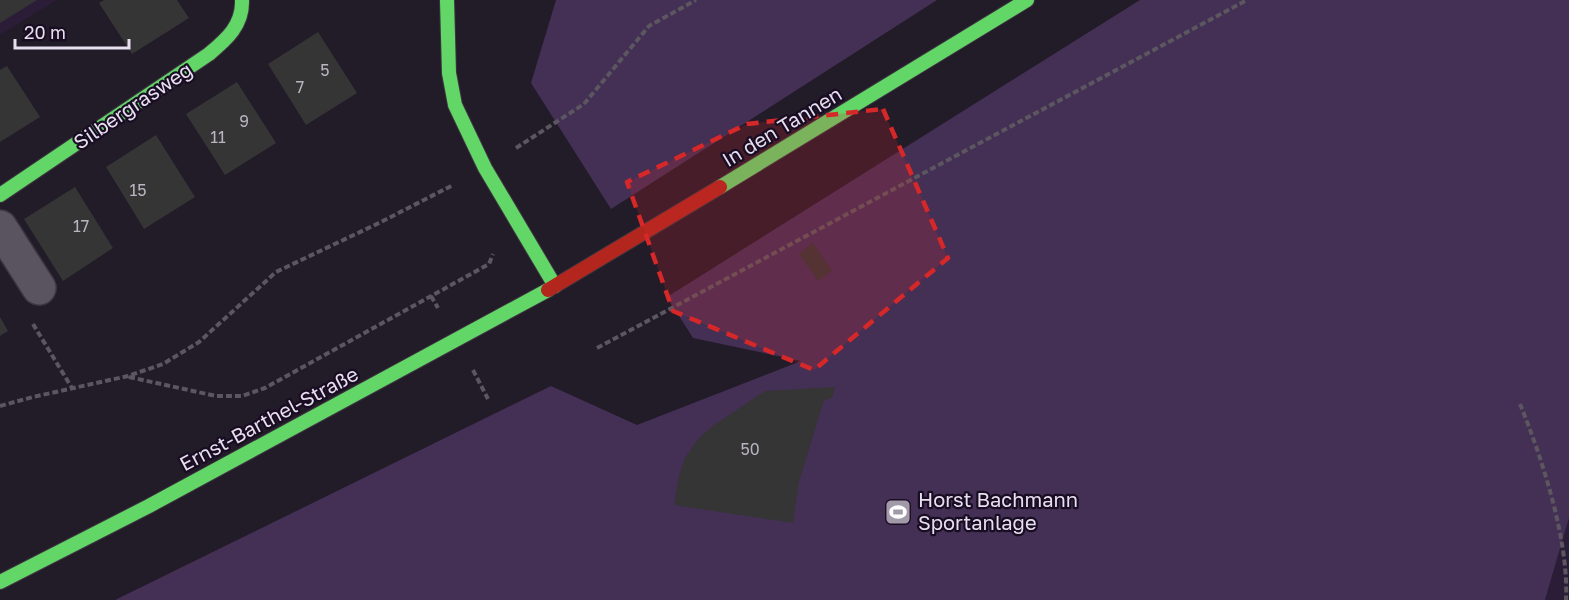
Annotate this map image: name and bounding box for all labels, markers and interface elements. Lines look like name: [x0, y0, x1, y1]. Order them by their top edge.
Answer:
scale bar: [15, 12, 129, 50]
text: 20 m: [24, 21, 66, 43]
street label: Silbergrasweg: [69, 57, 196, 154]
house number: 5: [320, 60, 330, 80]
house number: 7: [296, 77, 304, 97]
street label: In den Tannen: [717, 81, 846, 171]
house number: 9: [239, 111, 249, 131]
house number: 11: [210, 127, 226, 147]
house number: 15: [129, 180, 147, 200]
house number: 17: [73, 216, 89, 236]
street label: Ernst-Barthel-Straße: [175, 361, 362, 475]
house number: 50: [740, 439, 760, 459]
place label: Horst Bachmann Sportanlage: [918, 487, 1078, 534]
sports icon: Horst Bachmann Sportanlage: [883, 497, 913, 527]

